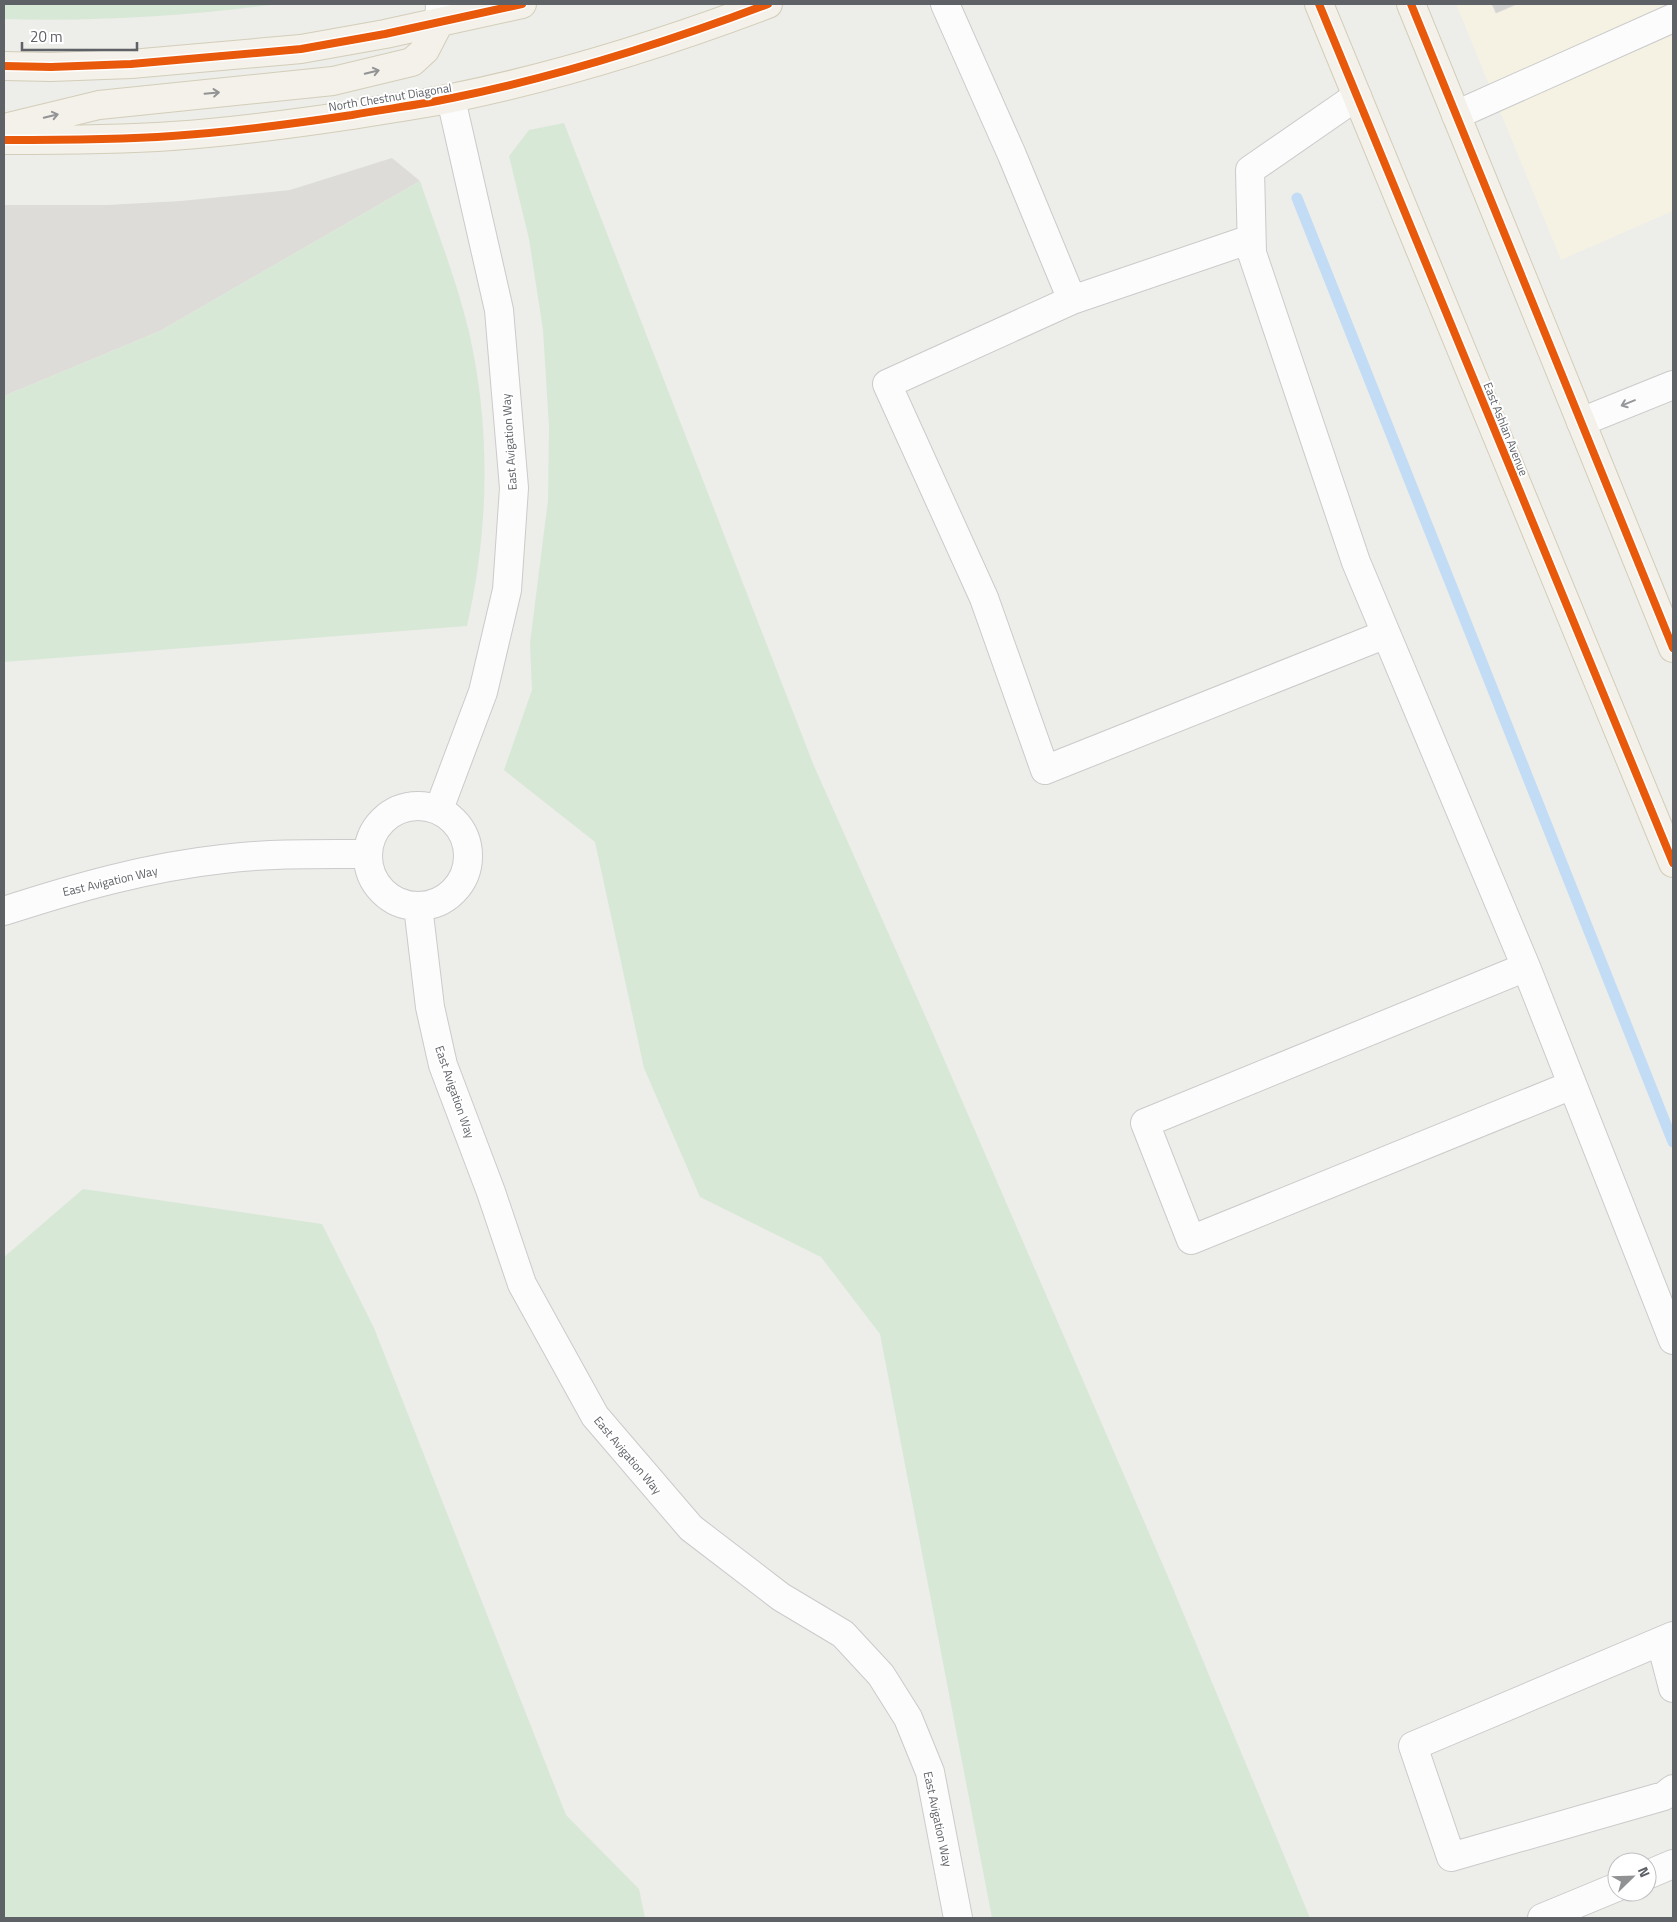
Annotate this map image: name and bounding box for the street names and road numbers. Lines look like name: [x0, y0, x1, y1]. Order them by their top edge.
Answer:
street label: North Chestnut Diagonal: [327, 78, 453, 116]
street label: East Ashlan Avenue: [1479, 379, 1533, 479]
street label: East Avigation Way: [496, 393, 522, 491]
street label: East Avigation Way: [61, 861, 160, 901]
street label: East Avigation Way: [430, 1043, 480, 1141]
street label: East Avigation Way: [590, 1412, 667, 1498]
street label: East Avigation Way: [919, 1770, 957, 1869]

